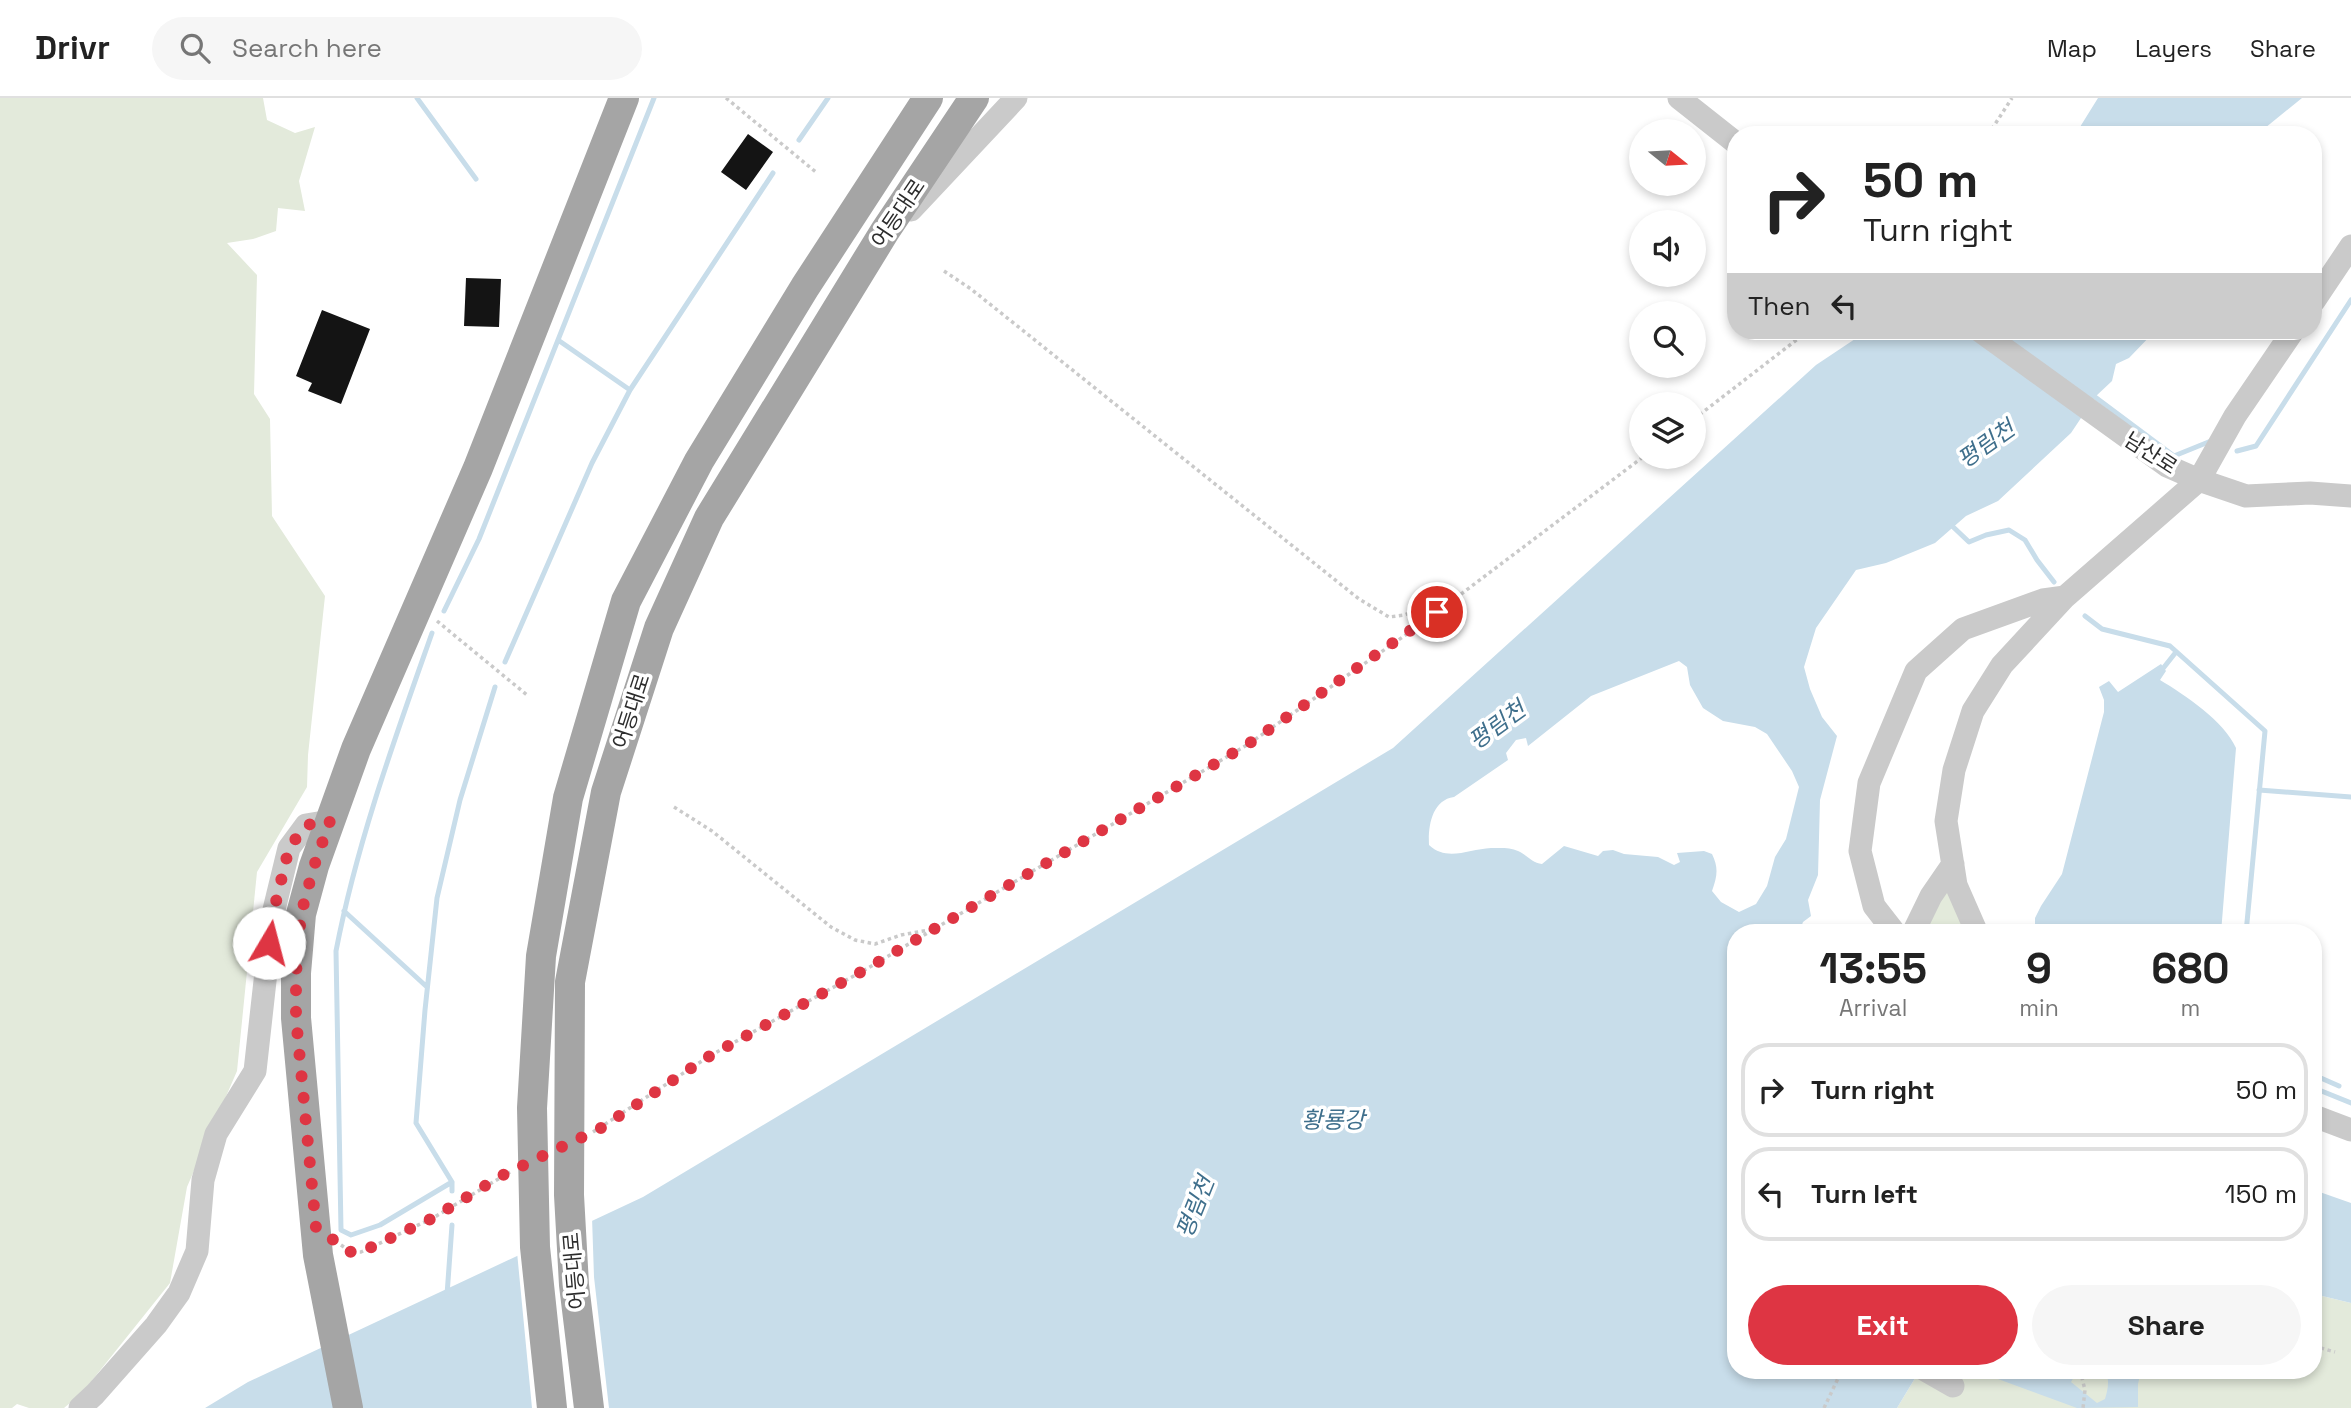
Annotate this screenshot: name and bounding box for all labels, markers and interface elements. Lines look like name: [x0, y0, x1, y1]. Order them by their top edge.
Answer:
search box: [152, 17, 642, 80]
text: Drivr: [35, 27, 110, 69]
icon: search: [176, 29, 214, 67]
text: Search here: [232, 31, 382, 65]
text: Map: [2047, 33, 2097, 64]
text: Layers: [2135, 33, 2212, 64]
text: Share: [2250, 33, 2316, 64]
north arrow: [1629, 119, 1706, 196]
map controls: [1629, 119, 1706, 469]
text: 50 m: [1863, 149, 1978, 211]
icon: right: [1748, 154, 1839, 245]
street label: 어등대로: [865, 173, 931, 253]
button: sound: [1629, 210, 1706, 287]
text: Turn right: [1863, 210, 2013, 250]
icon: left: [1825, 287, 1863, 325]
text: Then: [1748, 289, 1811, 323]
button: search: [1629, 301, 1706, 378]
button: layers: [1629, 392, 1706, 469]
water label: 평림천: [1951, 412, 2023, 474]
street label: 남산로: [2119, 426, 2183, 480]
pin: [1407, 582, 1467, 642]
icon: arrive: [1418, 593, 1456, 631]
street label: 어등대로: [606, 670, 656, 752]
water label: 평림천: [1463, 693, 1534, 756]
position arrow: [232, 906, 306, 980]
text: 13:55: [1819, 942, 1927, 995]
text: 9: [2026, 942, 2052, 995]
text: 680: [2151, 942, 2230, 995]
text: Arrival: [1839, 993, 1907, 1023]
text: min: [2019, 993, 2059, 1023]
text: m: [2180, 993, 2200, 1023]
icon: right: [1752, 1071, 1790, 1109]
text: Turn right: [1811, 1073, 1935, 1107]
text: 50 m: [2236, 1073, 2297, 1107]
water label: 황룡강: [1301, 1105, 1368, 1135]
water label: 평림천: [1169, 1169, 1222, 1242]
icon: left: [1752, 1175, 1790, 1213]
text: Turn left: [1811, 1177, 1918, 1211]
text: 150 m: [2225, 1177, 2297, 1211]
street label: 어등대로: [557, 1231, 591, 1311]
button: Exit: [1748, 1285, 2018, 1365]
button: Share: [2032, 1285, 2301, 1365]

